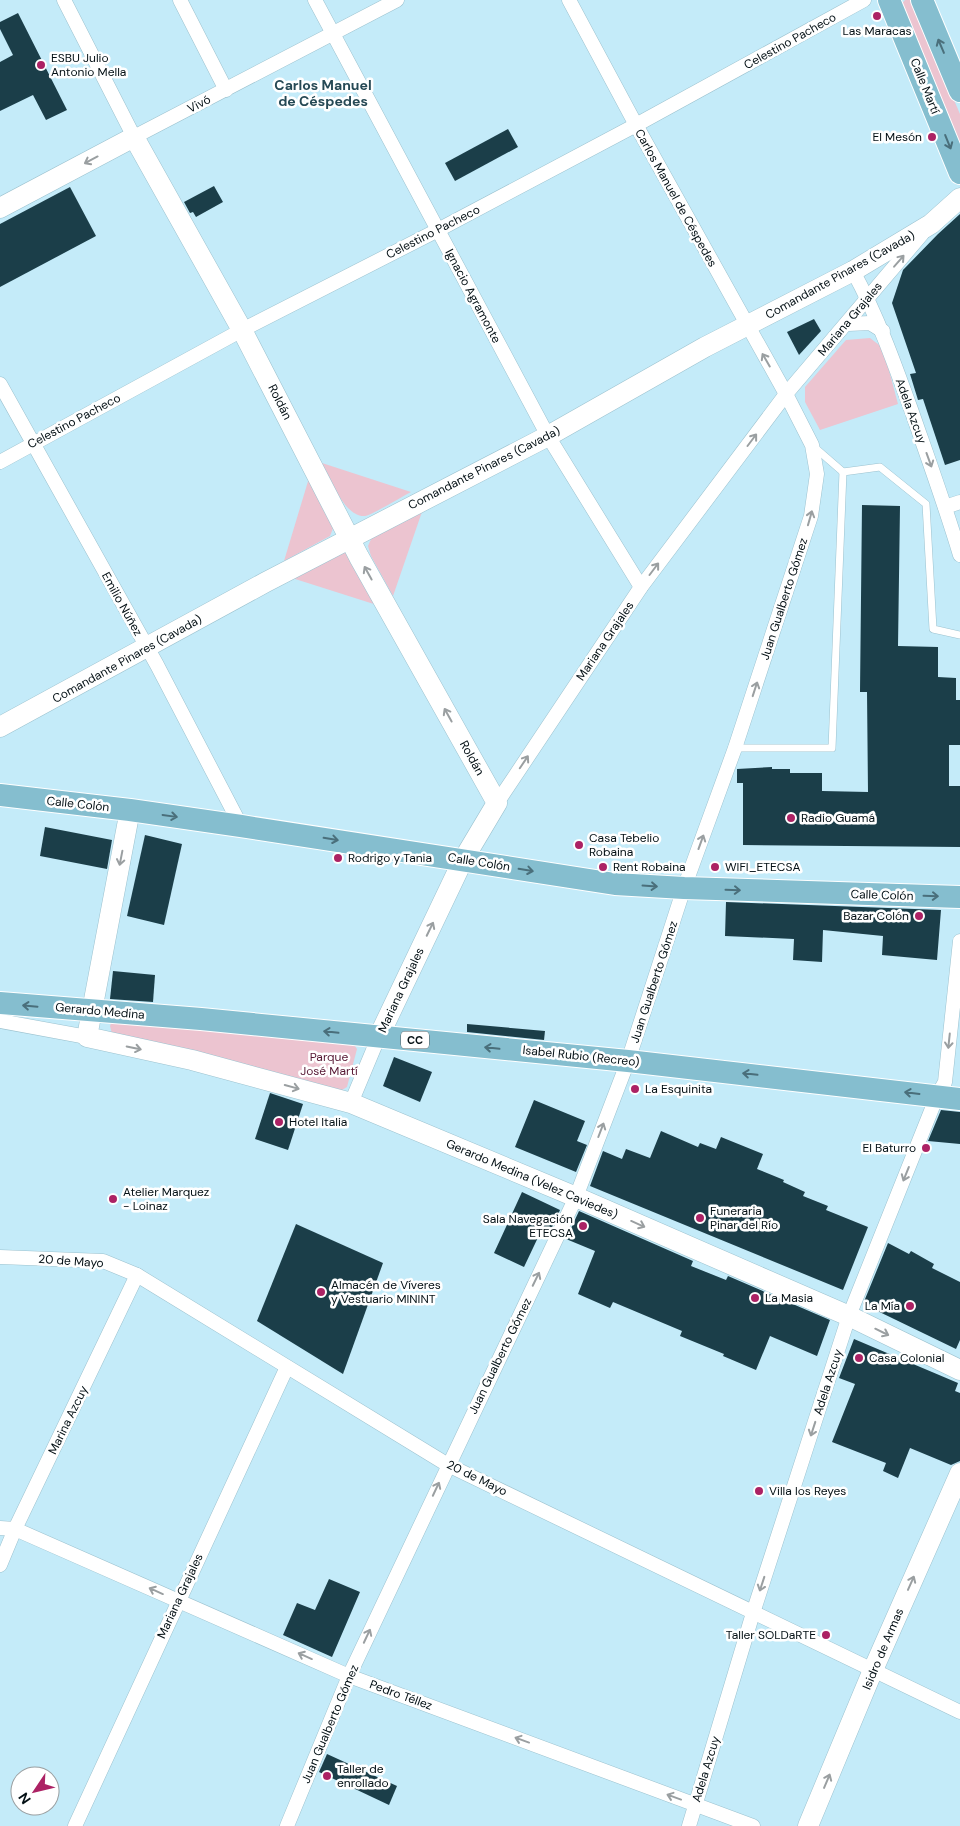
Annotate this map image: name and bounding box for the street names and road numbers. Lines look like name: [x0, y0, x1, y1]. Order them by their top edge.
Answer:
street label: Celestino Pacheco: [741, 9, 839, 73]
street label: Calle Martí: [907, 56, 944, 117]
street label: Vivó: [185, 91, 213, 117]
street label: Carlos Manuel de Céspedes: [631, 126, 721, 270]
street label: Celestino Pacheco: [383, 201, 483, 263]
street label: Comandante Pinares (Cavada): [762, 227, 918, 323]
street label: Ignacio Agramonte: [441, 246, 505, 346]
street label: Mariana Grajales: [814, 279, 886, 359]
street label: Adela Azcuy: [892, 376, 930, 446]
street label: Roldán: [264, 382, 296, 422]
street label: Celestino Pacheco: [25, 390, 123, 452]
street label: Comandante Pinares (Cavada): [405, 423, 563, 513]
street label: Juan Gualberto Gómez: [757, 536, 811, 662]
street label: Emilio Núñez: [98, 569, 146, 639]
street label: Mariana Grajales: [573, 598, 637, 684]
street label: Comandante Pinares (Cavada): [49, 611, 205, 707]
street label: Roldán: [456, 738, 488, 778]
street label: Calle Colón: [46, 793, 110, 815]
street label: Calle Colón: [447, 849, 511, 875]
street label: Calle Colón: [850, 886, 914, 904]
street label: Juan Gualberto Gómez: [627, 919, 681, 1045]
street label: Mariana Grajales: [374, 945, 428, 1035]
street label: Gerardo Medina: [55, 999, 145, 1023]
road number: CC: [401, 1032, 429, 1048]
street label: Isabel Rubio (Recreo): [522, 1042, 640, 1070]
street label: Gerardo Medina (Velez Caviedes): [444, 1135, 620, 1223]
street label: 20 de Mayo: [38, 1251, 104, 1271]
street label: Juan Gualberto Gómez: [465, 1295, 535, 1417]
street label: Adela Azcuy: [810, 1347, 846, 1417]
street label: Marina Azcuy: [44, 1383, 92, 1457]
street label: 20 de Mayo: [444, 1456, 510, 1500]
street label: Mariana Grajales: [153, 1551, 207, 1641]
street label: Isidro de Armas: [859, 1606, 907, 1692]
street label: Juan Gualberto Gómez: [298, 1662, 362, 1786]
street label: Pedro Téllez: [367, 1676, 435, 1714]
street label: Adela Azcuy: [688, 1734, 724, 1804]

